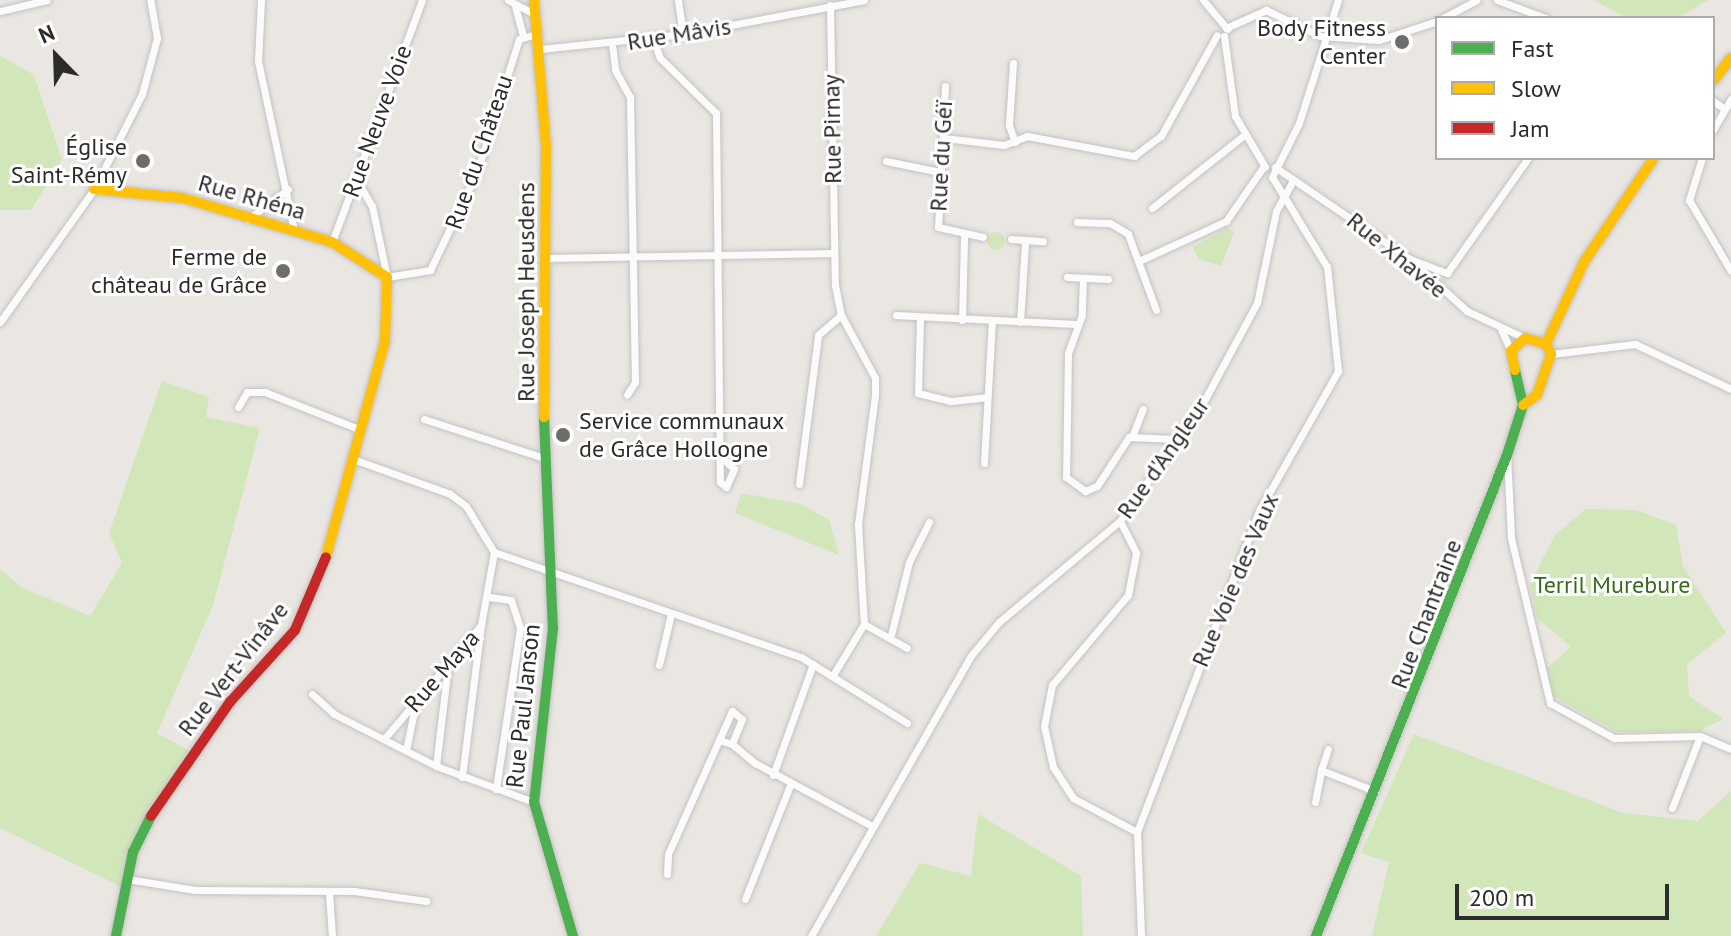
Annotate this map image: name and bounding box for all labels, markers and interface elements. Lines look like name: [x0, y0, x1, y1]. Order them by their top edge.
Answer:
street label: Rue Mâvis: [625, 12, 733, 56]
place label: Body Fitness Center: [1256, 14, 1386, 70]
north arrow: [16, 16, 96, 96]
legend: [1435, 16, 1715, 160]
text: N: [34, 18, 59, 50]
marker: Body Fitness Center: [1393, 33, 1411, 51]
text: Fast: [1511, 33, 1554, 64]
street label: Rue Neuve Voie: [336, 41, 418, 201]
street label: Rue du Château: [439, 71, 519, 233]
text: Slow: [1511, 73, 1561, 104]
street label: Rue Pirnay: [817, 74, 847, 184]
street label: Rue du Géï: [924, 100, 958, 212]
text: Jam: [1511, 113, 1549, 144]
place label: Église Saint-Rémy: [11, 133, 127, 189]
marker: Église Saint-Rémy: [134, 152, 152, 170]
street label: Rue Rhéna: [195, 168, 309, 226]
street label: Rue Joseph Heusdens: [512, 182, 540, 402]
street label: Rue Xhavée: [1341, 206, 1453, 304]
place label: Ferme de château de Grâce: [91, 243, 267, 299]
marker: Ferme de château de Grâce: [274, 262, 292, 280]
street label: Rue d'Angleur: [1111, 392, 1215, 524]
place label: Service communaux de Grâce Hollogne: [579, 407, 784, 463]
marker: Service communaux de Grâce Hollogne: [554, 426, 572, 444]
street label: Rue Voie des Vaux: [1185, 488, 1285, 672]
street label: Rue Chantraine: [1384, 535, 1468, 693]
park label: Terril Murebure: [1533, 571, 1691, 599]
street label: Rue Vert-Vinâve: [172, 596, 294, 742]
street label: Rue Paul Janson: [500, 623, 546, 789]
street label: Rue Maya: [398, 624, 486, 718]
scale bar: [1459, 868, 1673, 918]
text: 200 m: [1469, 882, 1534, 913]

